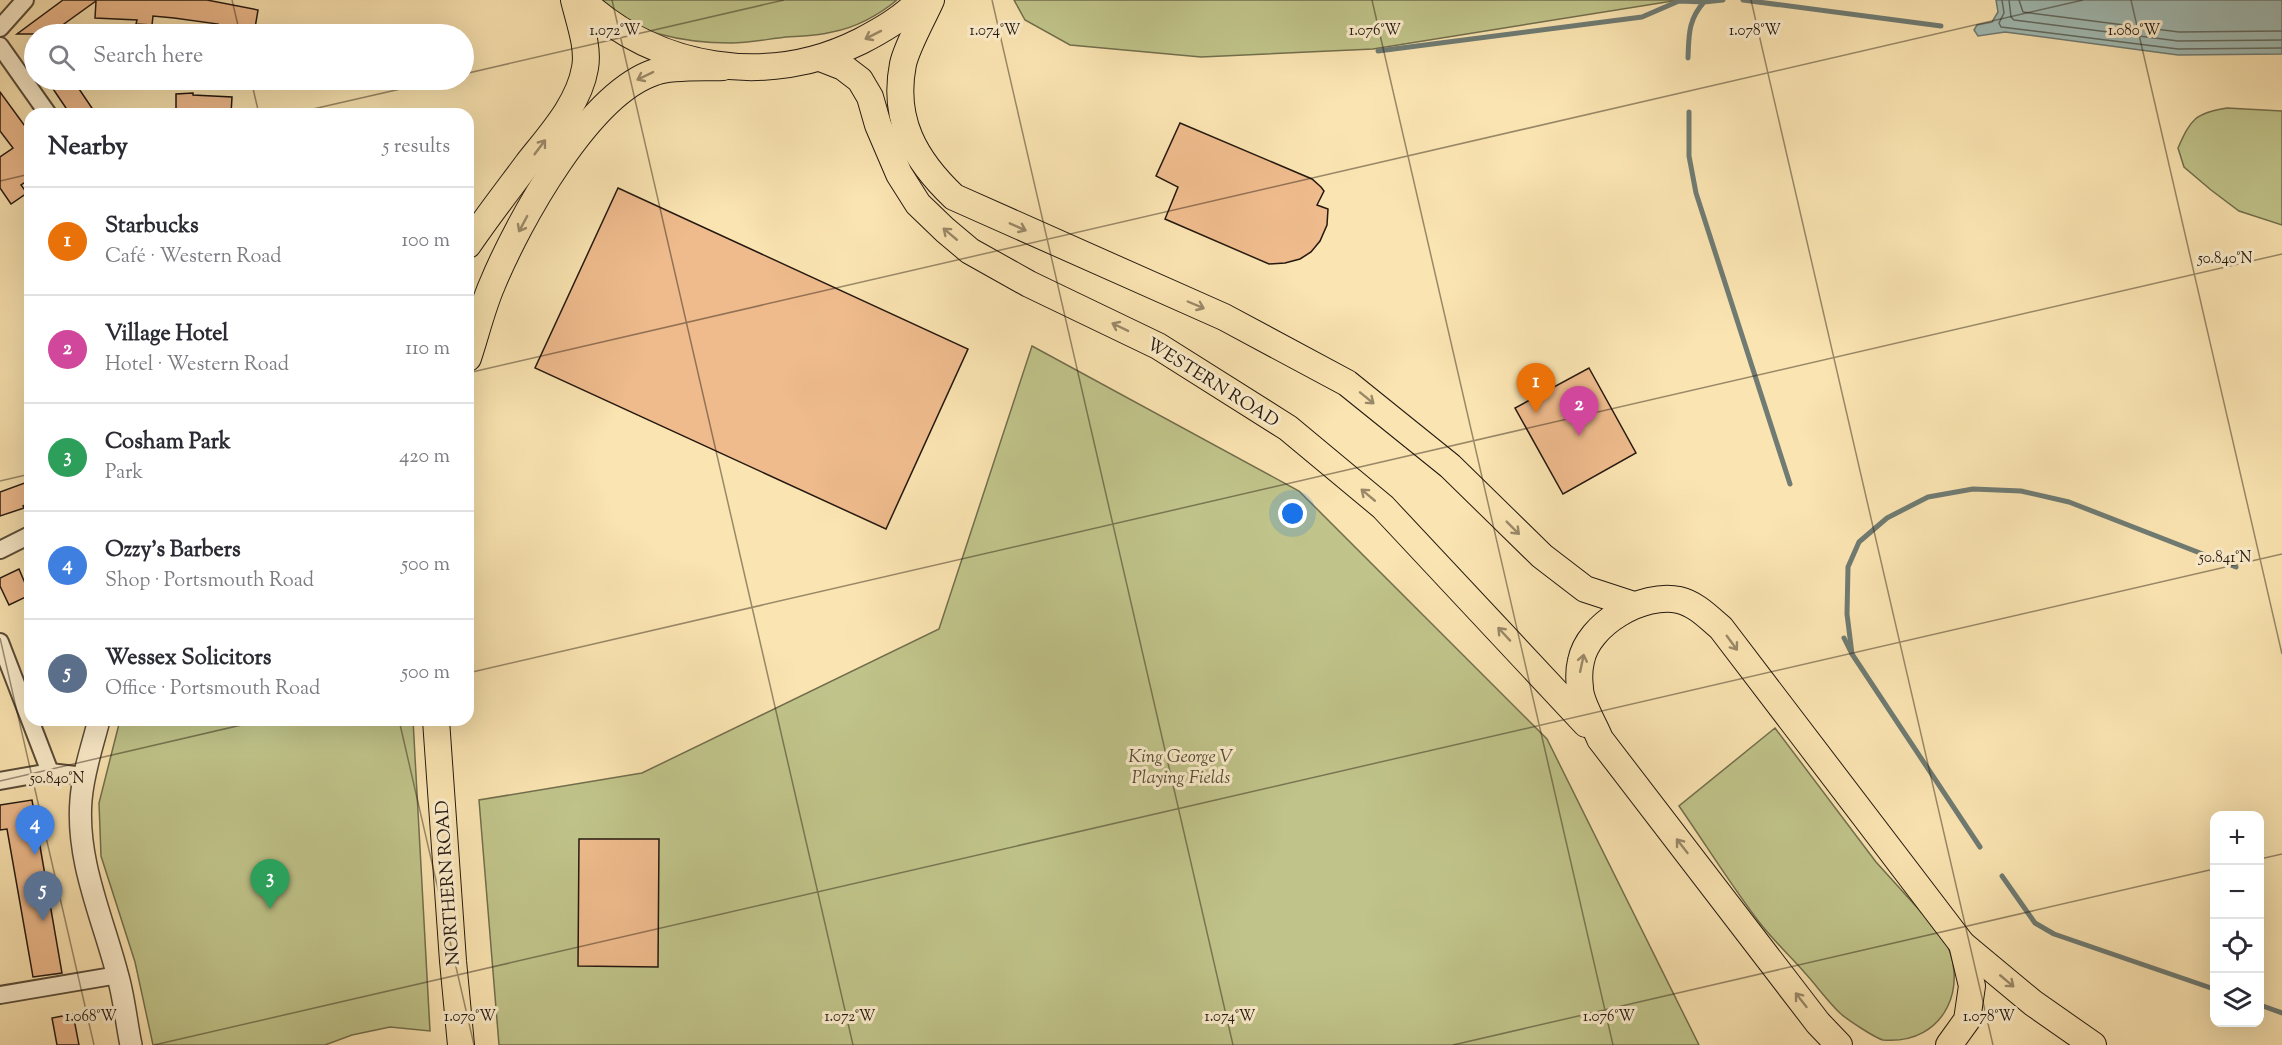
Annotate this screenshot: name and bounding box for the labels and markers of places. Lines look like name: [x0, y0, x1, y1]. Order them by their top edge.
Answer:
pin: 1: [1516, 364, 1556, 413]
pin: 2: [1560, 386, 1598, 436]
pin: 4: [15, 806, 54, 855]
pin: 3: [250, 860, 290, 909]
pin: 5: [24, 872, 63, 921]

